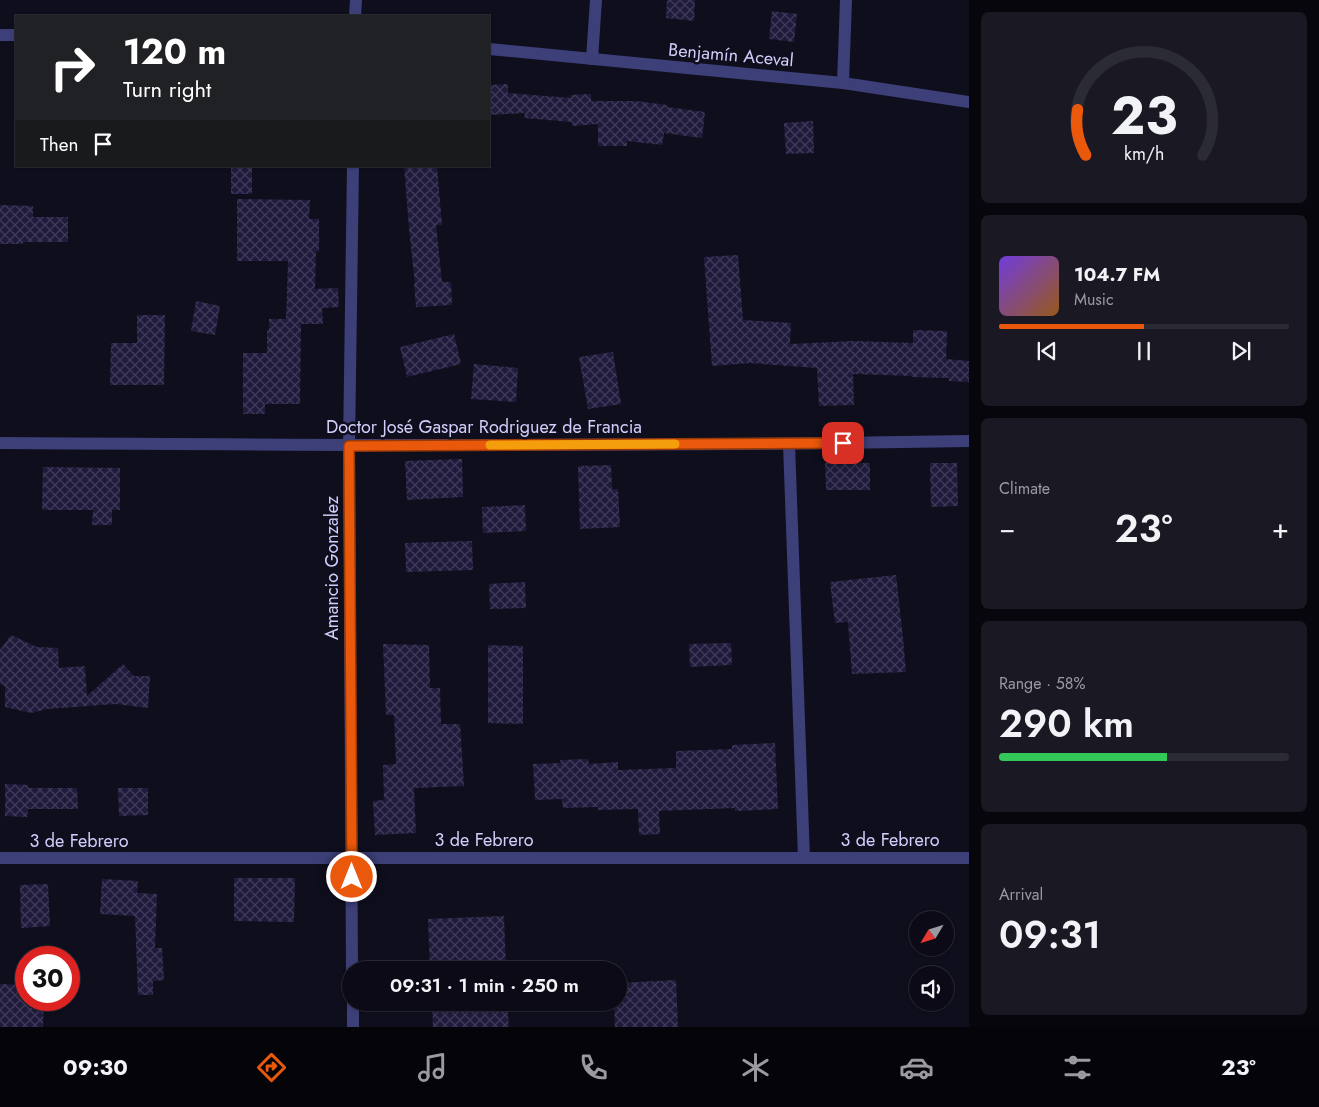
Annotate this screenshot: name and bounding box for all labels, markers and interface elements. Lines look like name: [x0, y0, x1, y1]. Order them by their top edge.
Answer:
text: 120 m: [123, 27, 226, 77]
icon: right: [40, 35, 105, 100]
street label: Benjamín Aceval: [667, 37, 795, 73]
text: Turn right: [123, 73, 211, 105]
text: 23: [1111, 78, 1177, 154]
icon: arrive: [89, 130, 117, 158]
text: Then: [40, 131, 79, 158]
text: km/h: [1124, 141, 1164, 167]
text: 104.7 FM: [1074, 261, 1160, 288]
text: Music: [1074, 288, 1114, 311]
icon: previous: [1033, 337, 1061, 365]
icon: pause: [1130, 337, 1158, 365]
icon: next: [1227, 337, 1255, 365]
street label: Doctor José Gaspar Rodriguez de Francia: [326, 414, 642, 440]
pin: [822, 422, 864, 464]
icon: arrive: [829, 429, 857, 457]
text: Climate: [999, 477, 1050, 500]
street label: Amancio Gonzalez: [319, 495, 345, 640]
text: 23°: [1115, 501, 1172, 556]
text: −: [999, 508, 1016, 549]
text: +: [1272, 508, 1289, 549]
text: Range · 58%: [999, 672, 1086, 695]
text: 290 km: [999, 696, 1134, 751]
street label: 3 de Febrero: [434, 827, 534, 853]
street label: 3 de Febrero: [840, 827, 940, 853]
street label: 3 de Febrero: [29, 828, 129, 854]
position arrow: [325, 850, 377, 902]
text: Arrival: [999, 883, 1043, 906]
text: 09:31: [999, 907, 1101, 962]
north arrow: [909, 911, 954, 956]
map controls: [909, 911, 954, 1011]
speed limit sign: 30: [15, 946, 80, 1011]
button: sound: [909, 966, 954, 1011]
text: 09:31 · 1 min · 250 m: [390, 972, 579, 999]
icon: directions: [254, 1050, 289, 1085]
icon: music: [415, 1050, 450, 1085]
icon: phone: [576, 1050, 611, 1085]
icon: climate: [738, 1050, 773, 1085]
icon: car: [899, 1050, 934, 1085]
icon: filters: [1060, 1050, 1095, 1085]
text: 09:30: [63, 1051, 128, 1083]
text: 23°: [1221, 1051, 1256, 1083]

